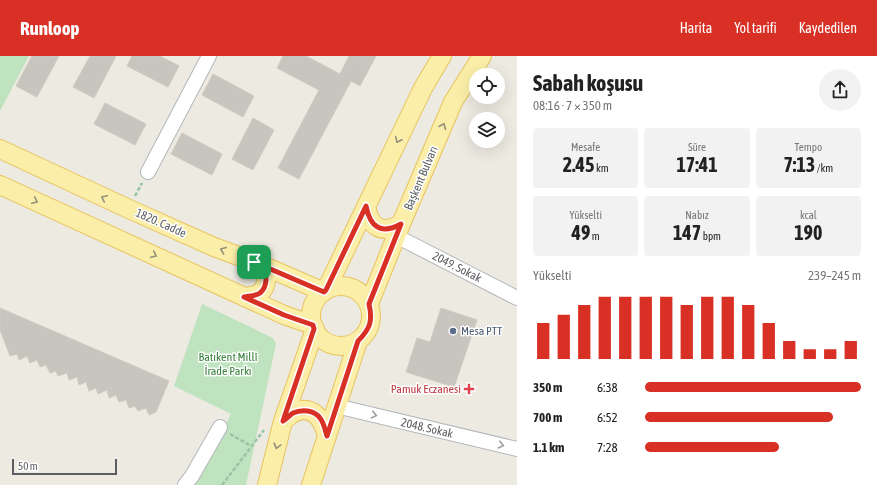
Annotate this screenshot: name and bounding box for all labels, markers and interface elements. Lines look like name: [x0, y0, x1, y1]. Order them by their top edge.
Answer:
text: Runloop: [20, 17, 80, 39]
text: Harita: [680, 20, 712, 36]
text: Yol tarifi: [734, 20, 777, 36]
text: Kaydedilen: [799, 20, 857, 36]
map controls: [469, 68, 505, 148]
button: locate: [469, 68, 505, 104]
button: share: [819, 69, 861, 111]
text: Sabah koşusu: [533, 70, 643, 96]
text: 08:16 · 7 × 350 m: [533, 98, 612, 113]
button: layers: [469, 112, 505, 148]
one-way arrow: [438, 123, 446, 131]
one-way arrow: [395, 136, 403, 144]
text: Mesafe: [571, 141, 600, 153]
text: Süre: [688, 141, 706, 153]
text: Tempo: [795, 141, 822, 153]
street label: Başkent Bulvarı: [401, 144, 441, 212]
text: 2.45: [563, 153, 594, 176]
text: 17:41: [676, 153, 718, 176]
text: 7:13: [783, 153, 815, 176]
text: km: [594, 162, 609, 174]
text: /km: [815, 162, 833, 174]
one-way arrow: [101, 195, 108, 203]
one-way arrow: [31, 196, 39, 204]
street label: 1820. Cadde: [133, 206, 189, 240]
text: Yükselti: [569, 209, 602, 221]
text: Nabız: [685, 209, 709, 221]
text: kcal: [800, 209, 817, 221]
text: 49: [572, 221, 590, 244]
text: 147: [673, 221, 701, 244]
text: 190: [794, 221, 822, 244]
text: m: [590, 230, 600, 242]
text: bpm: [701, 230, 721, 242]
pin: [237, 245, 271, 279]
one-way arrow: [219, 247, 226, 255]
street label: 2049. Sokak: [430, 249, 484, 286]
one-way arrow: [149, 250, 157, 258]
icon: arrive: [243, 251, 265, 273]
text: Yükselti: [533, 268, 571, 283]
text: 239–245 m: [808, 268, 861, 283]
place label: Mesa PTT: [461, 324, 503, 338]
marker: Mesa PTT: [448, 326, 458, 336]
park label: Batıkent Millî İrade Parkı: [199, 350, 258, 378]
text: 350 m: [533, 380, 562, 395]
text: 6:38: [597, 380, 618, 395]
place label: Pamuk Eczanesi: [391, 382, 461, 396]
marker: Pamuk Eczanesi: [464, 384, 474, 394]
text: 700 m: [533, 410, 562, 425]
text: 6:52: [597, 410, 618, 425]
one-way arrow: [371, 411, 377, 419]
street label: 2048. Sokak: [400, 415, 455, 441]
one-way arrow: [497, 440, 504, 449]
text: 1.1 km: [533, 440, 564, 455]
text: 7:28: [597, 440, 618, 455]
one-way arrow: [273, 443, 281, 449]
scale bar: [12, 457, 117, 476]
text: 50 m: [18, 460, 38, 472]

